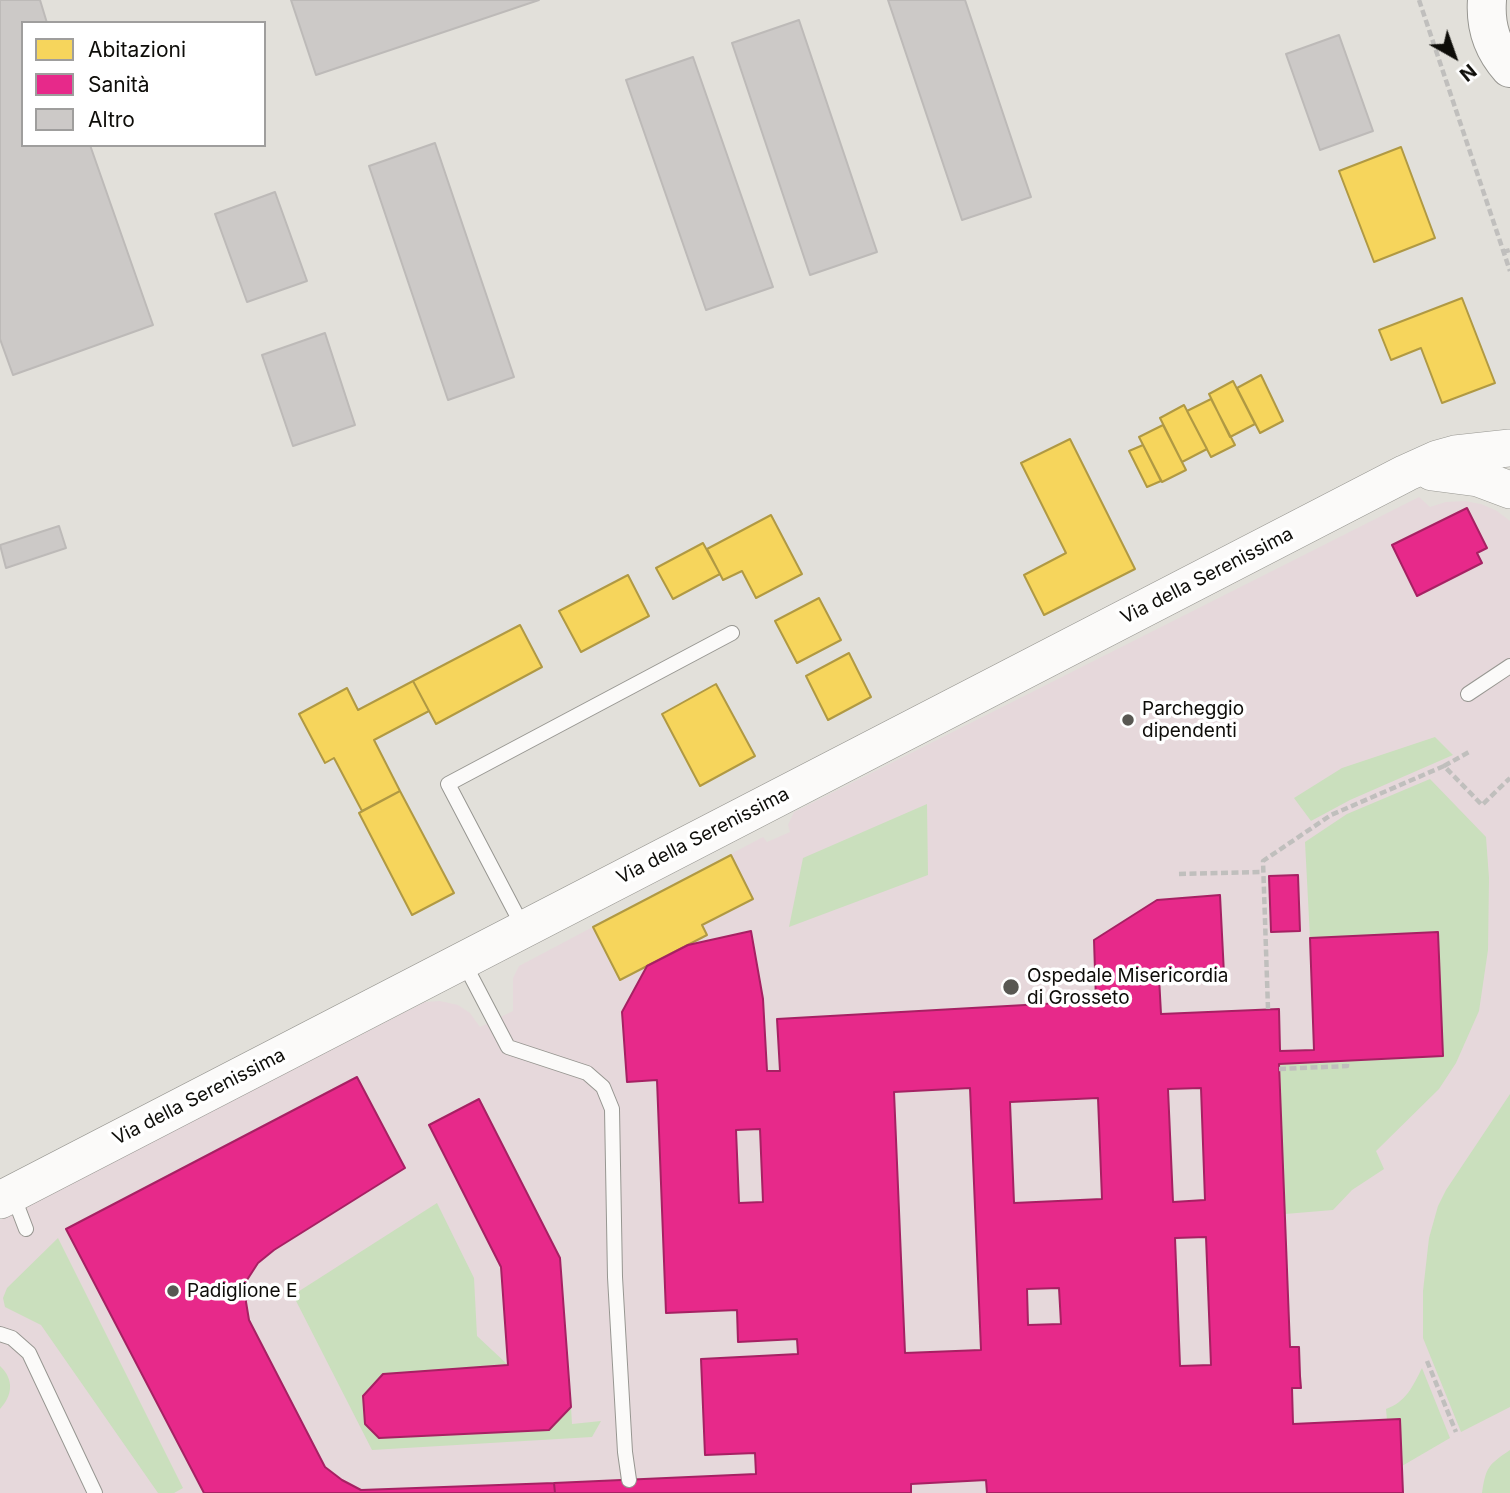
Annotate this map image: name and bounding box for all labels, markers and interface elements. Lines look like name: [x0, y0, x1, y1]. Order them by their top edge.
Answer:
legend: [21, 21, 266, 147]
north arrow: [1419, 21, 1489, 91]
text: Abitazioni: [88, 37, 186, 62]
text: N: [1455, 59, 1481, 86]
text: Sanità: [88, 72, 150, 97]
text: Altro: [88, 107, 135, 132]
street label: Via della Serenissima: [1117, 523, 1297, 629]
place label: Parcheggio dipendenti: [1142, 698, 1244, 742]
marker: Parcheggio dipendenti: [1120, 712, 1136, 728]
street label: Via della Serenissima: [613, 783, 793, 889]
place label: Ospedale Misericordia di Grosseto: [1027, 965, 1229, 1009]
marker: Ospedale Misericordia di Grosseto: [1001, 977, 1021, 997]
street label: Via della Serenissima: [109, 1044, 289, 1150]
place label: Padiglione E: [187, 1280, 297, 1302]
marker: Padiglione E: [165, 1283, 181, 1299]

